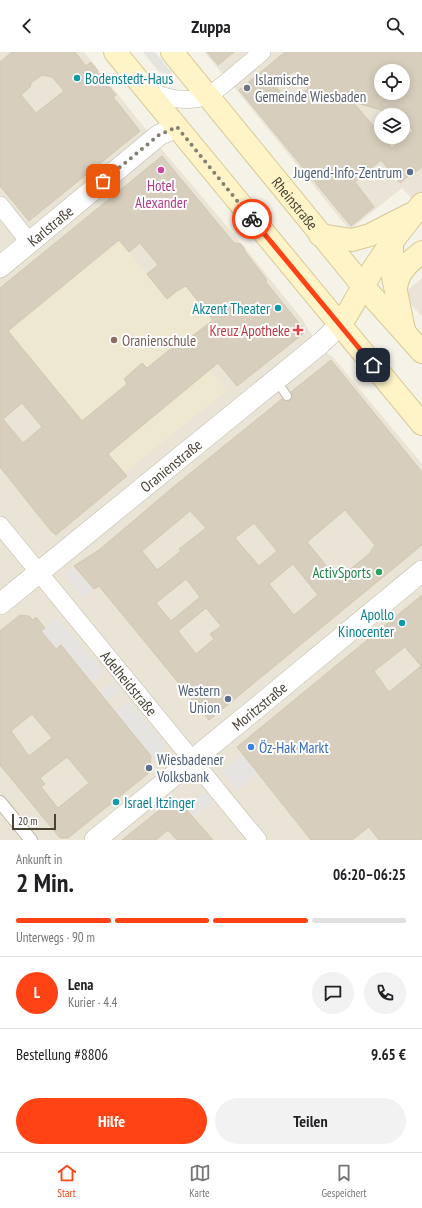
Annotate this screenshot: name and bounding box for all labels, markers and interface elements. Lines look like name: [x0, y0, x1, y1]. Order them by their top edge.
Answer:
icon: back: [16, 15, 38, 37]
text: Zuppa: [191, 15, 231, 38]
icon: search: [384, 15, 406, 37]
map controls: [374, 64, 410, 144]
button: locate: [374, 64, 410, 100]
place label: Bodenstedt-Haus: [85, 69, 173, 88]
place label: Islamische Gemeinde Wiesbaden: [255, 70, 366, 106]
marker: Bodenstedt-Haus: [72, 73, 82, 83]
marker: Islamische Gemeinde Wiesbaden: [242, 83, 252, 93]
button: layers: [374, 108, 410, 144]
place label: Jugend-Info-Zentrum: [293, 163, 402, 182]
pin: [86, 164, 120, 198]
marker: Hotel Alexander: [156, 165, 166, 175]
marker: Jugend-Info-Zentrum: [405, 167, 415, 177]
icon: bag: [92, 170, 114, 192]
street label: Rheinstraße: [268, 173, 323, 233]
place label: Hotel Alexander: [135, 176, 188, 212]
courier: [232, 199, 272, 239]
street label: Karlstraße: [23, 201, 77, 250]
icon: bike: [241, 208, 263, 230]
place label: Akzent Theater: [192, 299, 271, 318]
marker: Akzent Theater: [273, 303, 283, 313]
place label: Kreuz Apotheke: [209, 321, 290, 340]
marker: Kreuz Apotheke: [293, 325, 303, 335]
place label: Oranienschule: [122, 331, 196, 350]
marker: Oranienschule: [109, 335, 119, 345]
pin: [356, 348, 390, 382]
icon: home: [362, 354, 384, 376]
street label: Oranienstraße: [136, 435, 205, 496]
place label: ActivSports: [312, 563, 371, 582]
marker: ActivSports: [374, 567, 384, 577]
place label: Apollo Kinocenter: [338, 605, 395, 641]
marker: Apollo Kinocenter: [397, 618, 407, 628]
street label: Adelheidstraße: [97, 646, 162, 719]
street label: Moritzstraße: [228, 677, 291, 734]
place label: Western Union: [178, 681, 220, 717]
marker: Western Union: [223, 694, 233, 704]
place label: Öz-Hak Markt: [259, 738, 329, 757]
marker: Öz-Hak Markt: [246, 742, 256, 752]
place label: Wiesbadener Volksbank: [156, 750, 225, 786]
marker: Wiesbadener Volksbank: [144, 763, 154, 773]
place label: Israel Itzinger: [124, 793, 196, 812]
marker: Israel Itzinger: [111, 797, 121, 807]
scale bar: [12, 812, 56, 831]
text: 20 m: [18, 814, 37, 828]
text: Ankunft in: [16, 851, 62, 868]
text: 06:20–06:25: [333, 865, 406, 884]
text: 2 Min.: [16, 866, 74, 899]
text: Unterwegs · 90 m: [16, 929, 95, 946]
button: chat: [312, 972, 354, 1014]
button: phone: [364, 972, 406, 1014]
text: Lena: [68, 975, 93, 994]
text: L: [34, 983, 40, 1002]
text: Kurier · 4.4: [68, 994, 117, 1011]
text: Bestellung #8806: [16, 1045, 108, 1064]
text: 9.65 €: [371, 1045, 406, 1064]
button: Hilfe: [16, 1098, 207, 1144]
button: Teilen: [215, 1098, 406, 1144]
tab: Start: [56, 1162, 78, 1200]
tab: Karte: [189, 1162, 211, 1200]
tab: Gespeichert: [322, 1162, 367, 1200]

